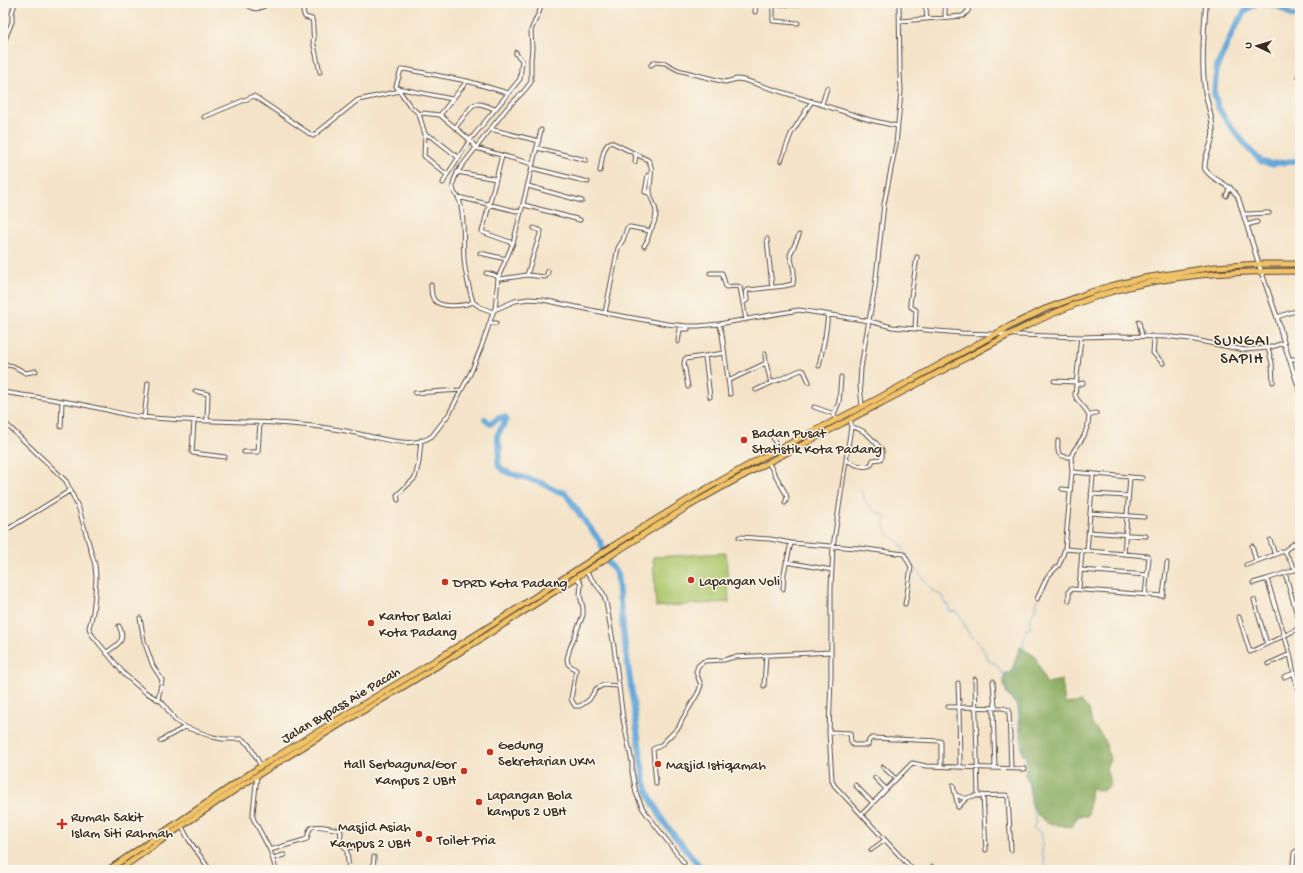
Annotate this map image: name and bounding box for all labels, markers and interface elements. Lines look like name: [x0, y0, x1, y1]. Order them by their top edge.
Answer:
north arrow: [1237, 26, 1277, 66]
text: U: [1243, 41, 1255, 49]
district label: SUNGAI SAPIH: [1214, 333, 1270, 370]
place label: Badan Pusat Statistik Kota Padang: [751, 426, 882, 459]
marker: Badan Pusat Statistik Kota Padang: [739, 435, 749, 445]
place label: Lapangan Voli: [699, 574, 780, 591]
marker: Lapangan Voli: [686, 575, 696, 585]
place label: DPRD Kota Padang: [452, 576, 568, 593]
marker: DPRD Kota Padang: [440, 577, 450, 587]
place label: Kantor Balai Kota Padang: [379, 609, 457, 642]
marker: Kantor Balai Kota Padang: [366, 618, 376, 628]
street label: Jalan Bypass Aie Pacah: [279, 664, 404, 748]
place label: Gedung Sekretarian UKM: [498, 738, 595, 771]
marker: Gedung Sekretarian UKM: [485, 747, 495, 757]
place label: Hall Serbaguna/Gor Kampus 2 UBH: [344, 757, 457, 790]
place label: Masjid Istiqamah: [666, 758, 766, 775]
marker: Masjid Istiqamah: [653, 759, 663, 769]
marker: Hall Serbaguna/Gor Kampus 2 UBH: [459, 766, 469, 776]
place label: Lapangan Bola kampus 2 UBH: [487, 788, 573, 821]
marker: Lapangan Bola kampus 2 UBH: [474, 797, 484, 807]
place label: Rumah Sakit Islam Siti Rahmah: [71, 810, 174, 843]
marker: Rumah Sakit Islam Siti Rahmah: [56, 818, 68, 830]
place label: Masjid Asiah Kampus 2 UBH: [330, 820, 412, 853]
marker: Masjid Asiah Kampus 2 UBH: [414, 829, 424, 839]
place label: Toilet Pria: [436, 833, 497, 850]
marker: Toilet Pria: [424, 834, 434, 844]

